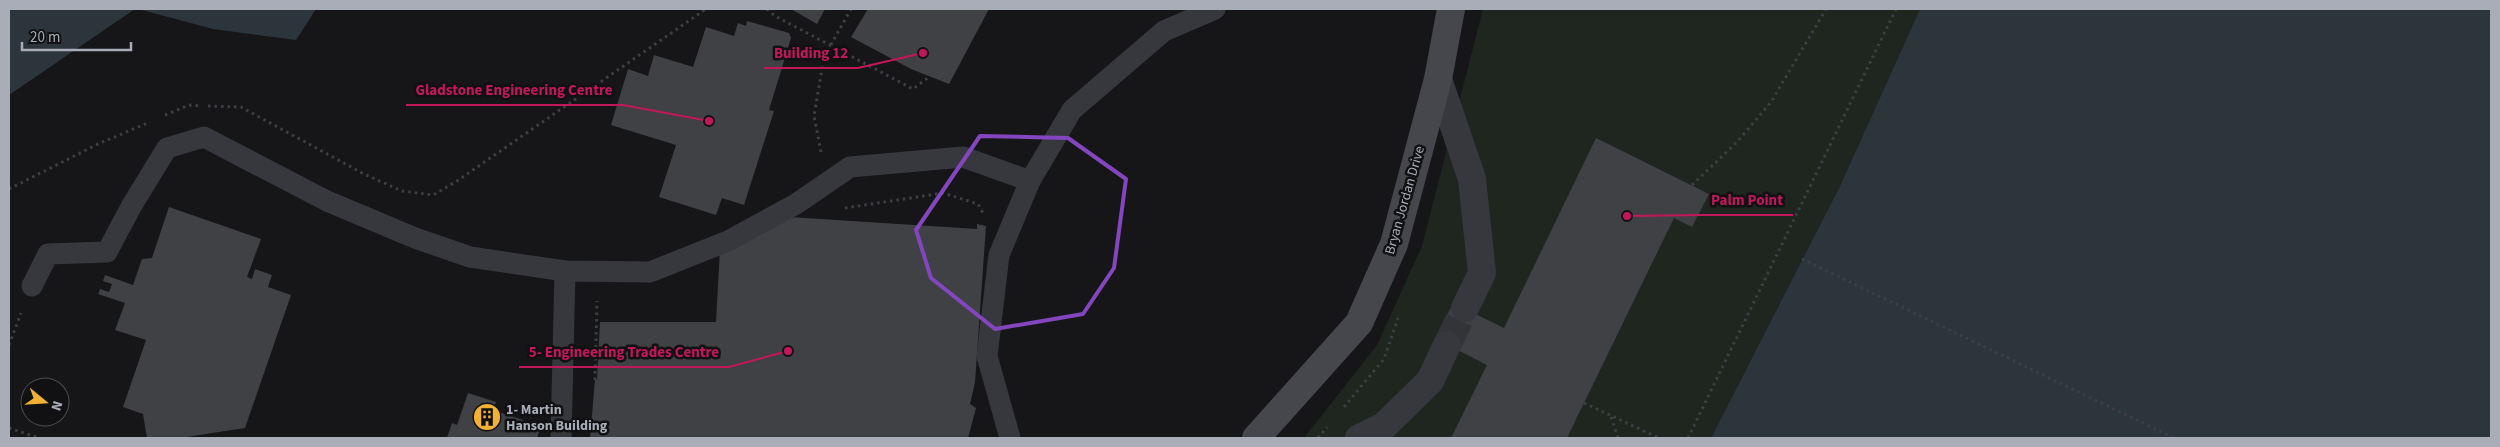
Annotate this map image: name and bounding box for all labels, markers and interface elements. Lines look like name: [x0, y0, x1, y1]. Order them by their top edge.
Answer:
scale bar: [22, 20, 131, 52]
text: 20 m: [30, 27, 60, 48]
callout: Building 12: [764, 38, 858, 68]
text: Building 12: [774, 43, 848, 64]
callout: Gladstone Engineering Centre: [406, 75, 623, 105]
text: Gladstone Engineering Centre: [415, 80, 613, 101]
street label: Bryan Jordan Drive: [1380, 144, 1430, 257]
callout: Palm Point: [1701, 185, 1793, 215]
text: Palm Point: [1711, 190, 1783, 211]
callout: 5- Engineering Trades Centre: [519, 337, 729, 367]
text: 5- Engineering Trades Centre: [529, 342, 719, 363]
north arrow: [20, 377, 70, 427]
text: N: [45, 398, 67, 413]
place label: 1- Martin Hanson Building: [506, 400, 608, 436]
building icon: 1- Martin Hanson Building: [472, 402, 502, 432]

